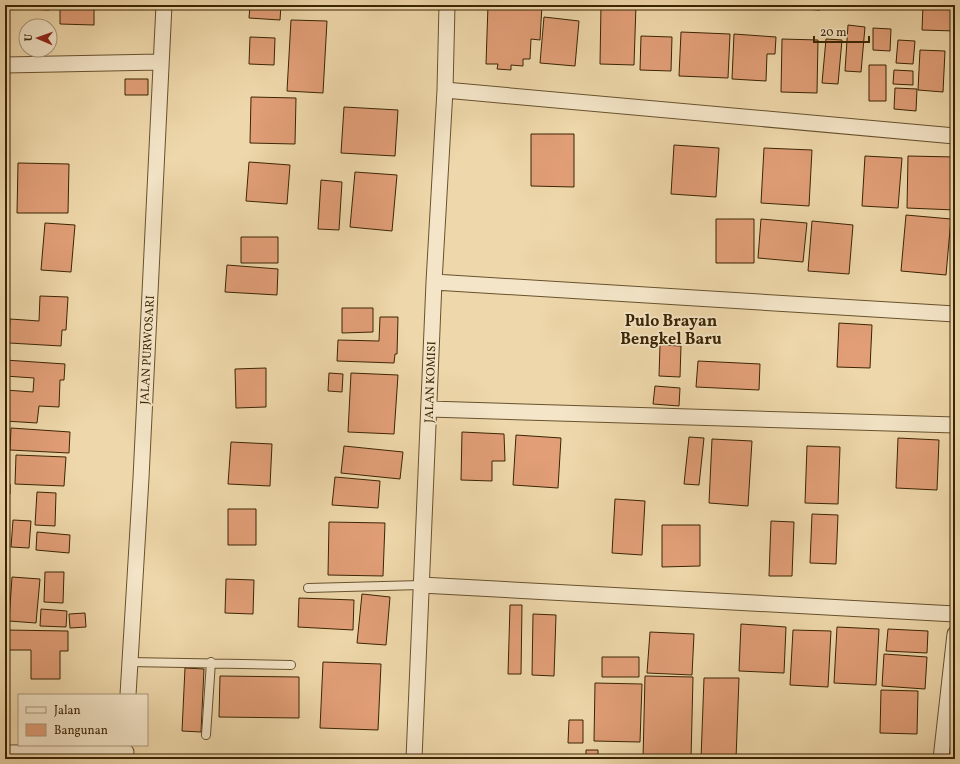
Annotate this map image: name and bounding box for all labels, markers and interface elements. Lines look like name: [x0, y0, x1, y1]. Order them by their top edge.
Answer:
north arrow: [18, 18, 58, 58]
scale bar: [814, 18, 869, 44]
text: 20 m: [820, 25, 847, 41]
text: U: [22, 33, 37, 42]
street label: JALAN PURWOSARI: [137, 295, 159, 405]
district label: Pulo Brayan Bengkel Baru: [620, 311, 722, 351]
street label: JALAN KOMISI: [422, 341, 440, 423]
legend: [18, 694, 148, 746]
text: Jalan: [54, 703, 81, 719]
text: Bangunan: [54, 723, 108, 739]

